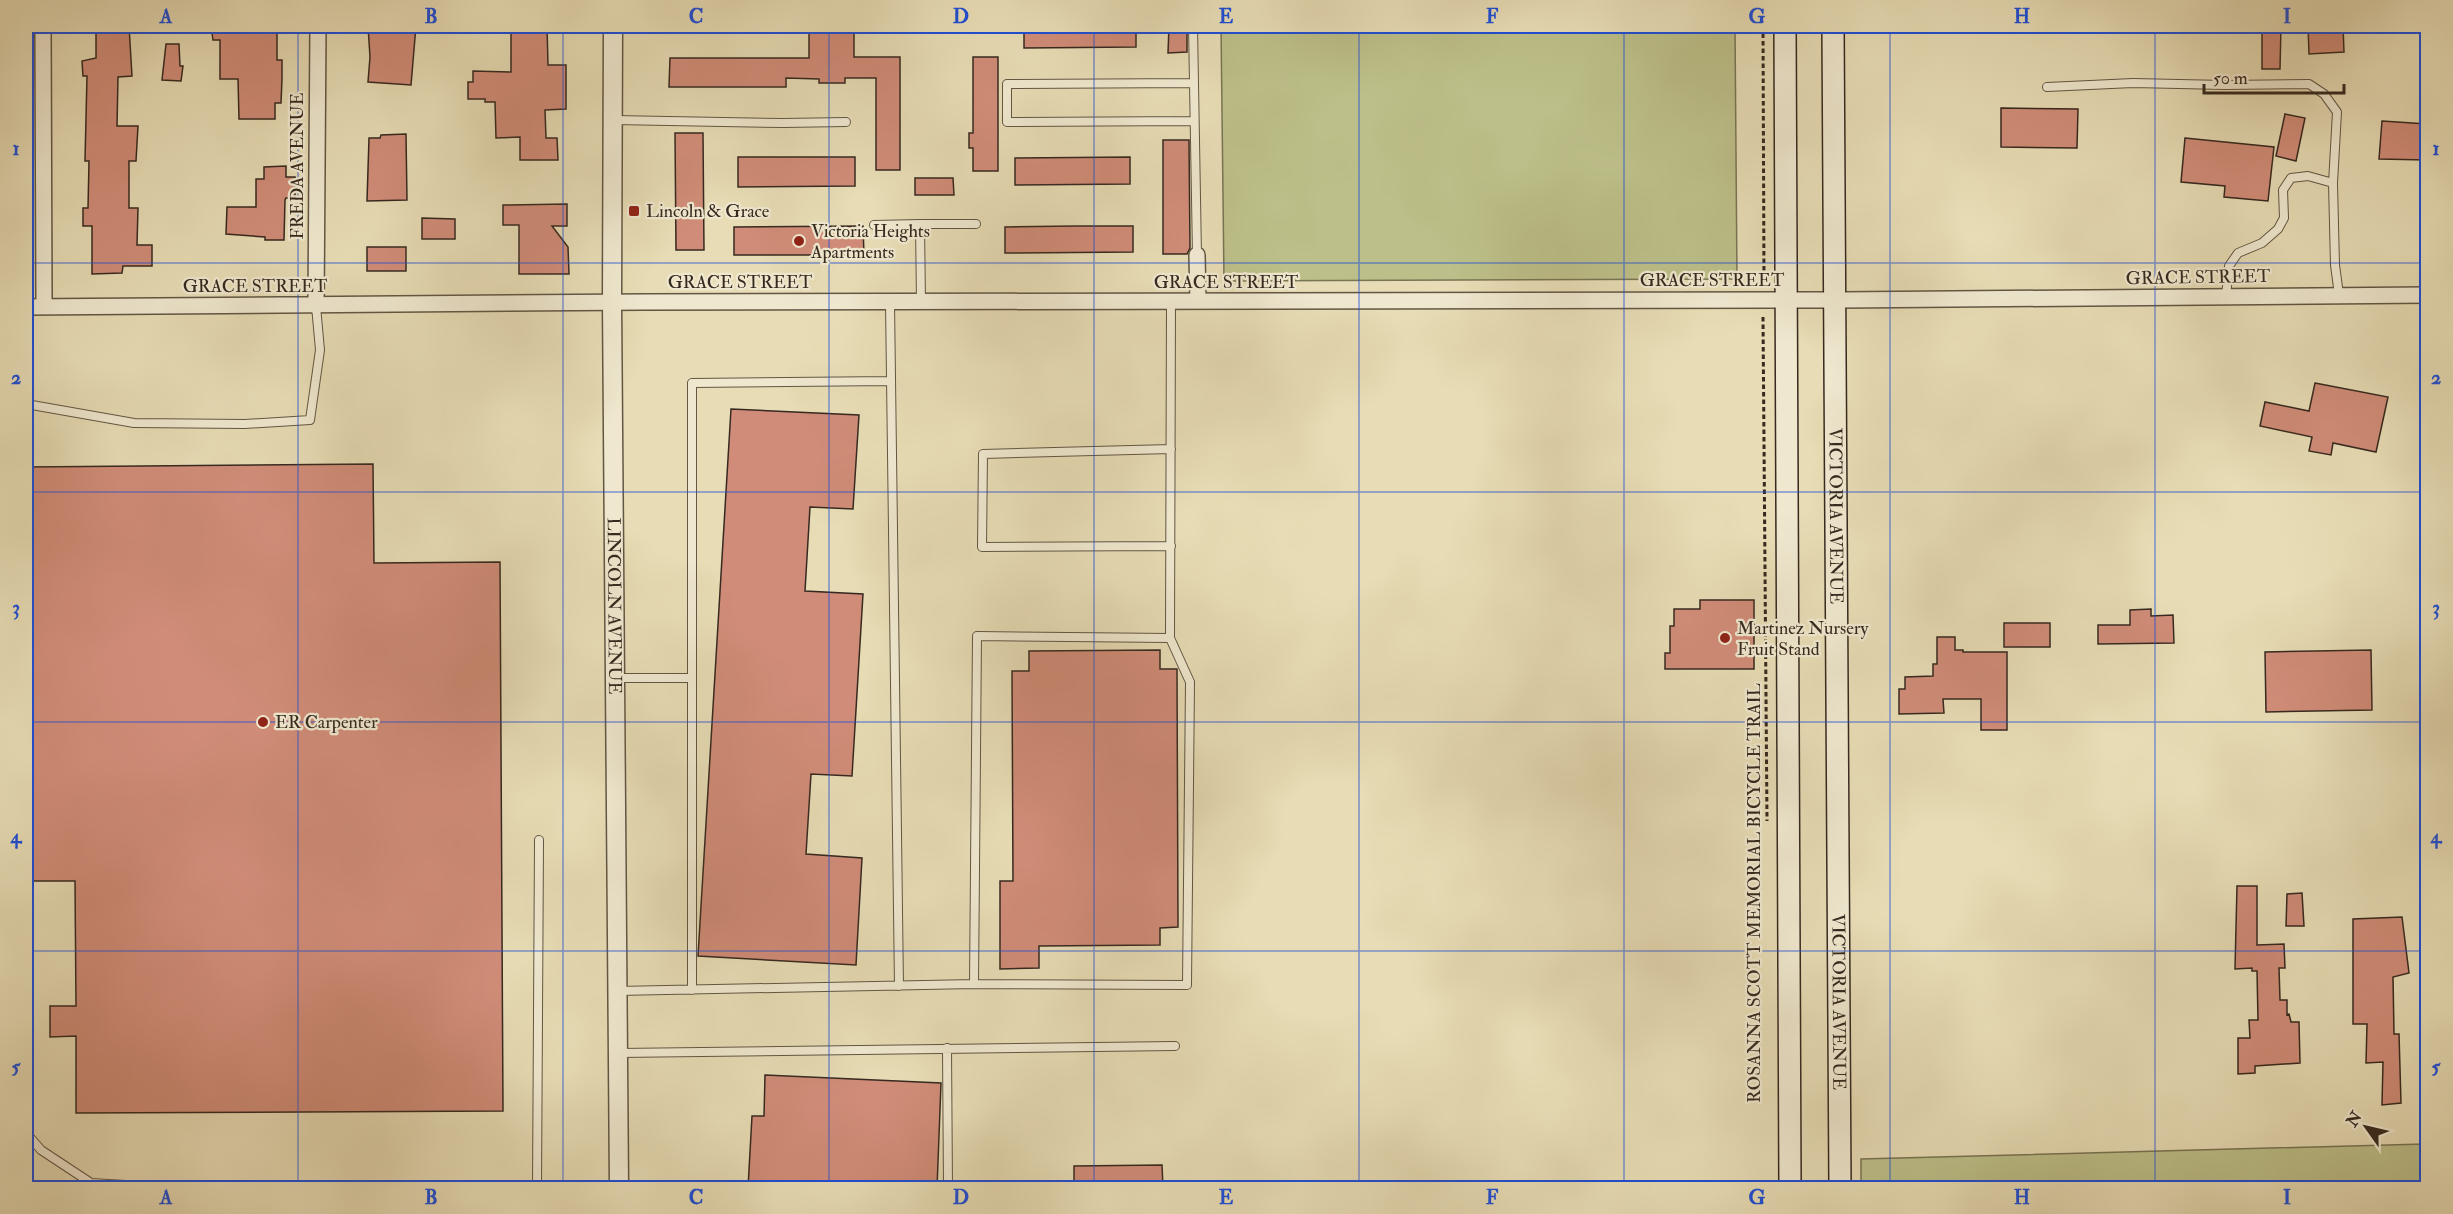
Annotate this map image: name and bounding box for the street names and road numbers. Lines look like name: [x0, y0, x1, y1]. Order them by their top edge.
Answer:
street label: FREDA AVENUE: [286, 93, 309, 239]
street label: GRACE STREET: [2125, 265, 2271, 290]
street label: GRACE STREET: [1640, 269, 1785, 292]
street label: GRACE STREET: [668, 271, 813, 294]
street label: GRACE STREET: [1154, 271, 1299, 294]
street label: GRACE STREET: [183, 275, 328, 298]
street label: VICTORIA AVENUE: [1823, 428, 1847, 604]
street label: LINCOLN AVENUE: [602, 517, 626, 695]
street label: ROSANNA SCOTT MEMORIAL BICYCLE TRAIL: [1743, 683, 1766, 1103]
street label: VICTORIA AVENUE: [1826, 914, 1850, 1090]

